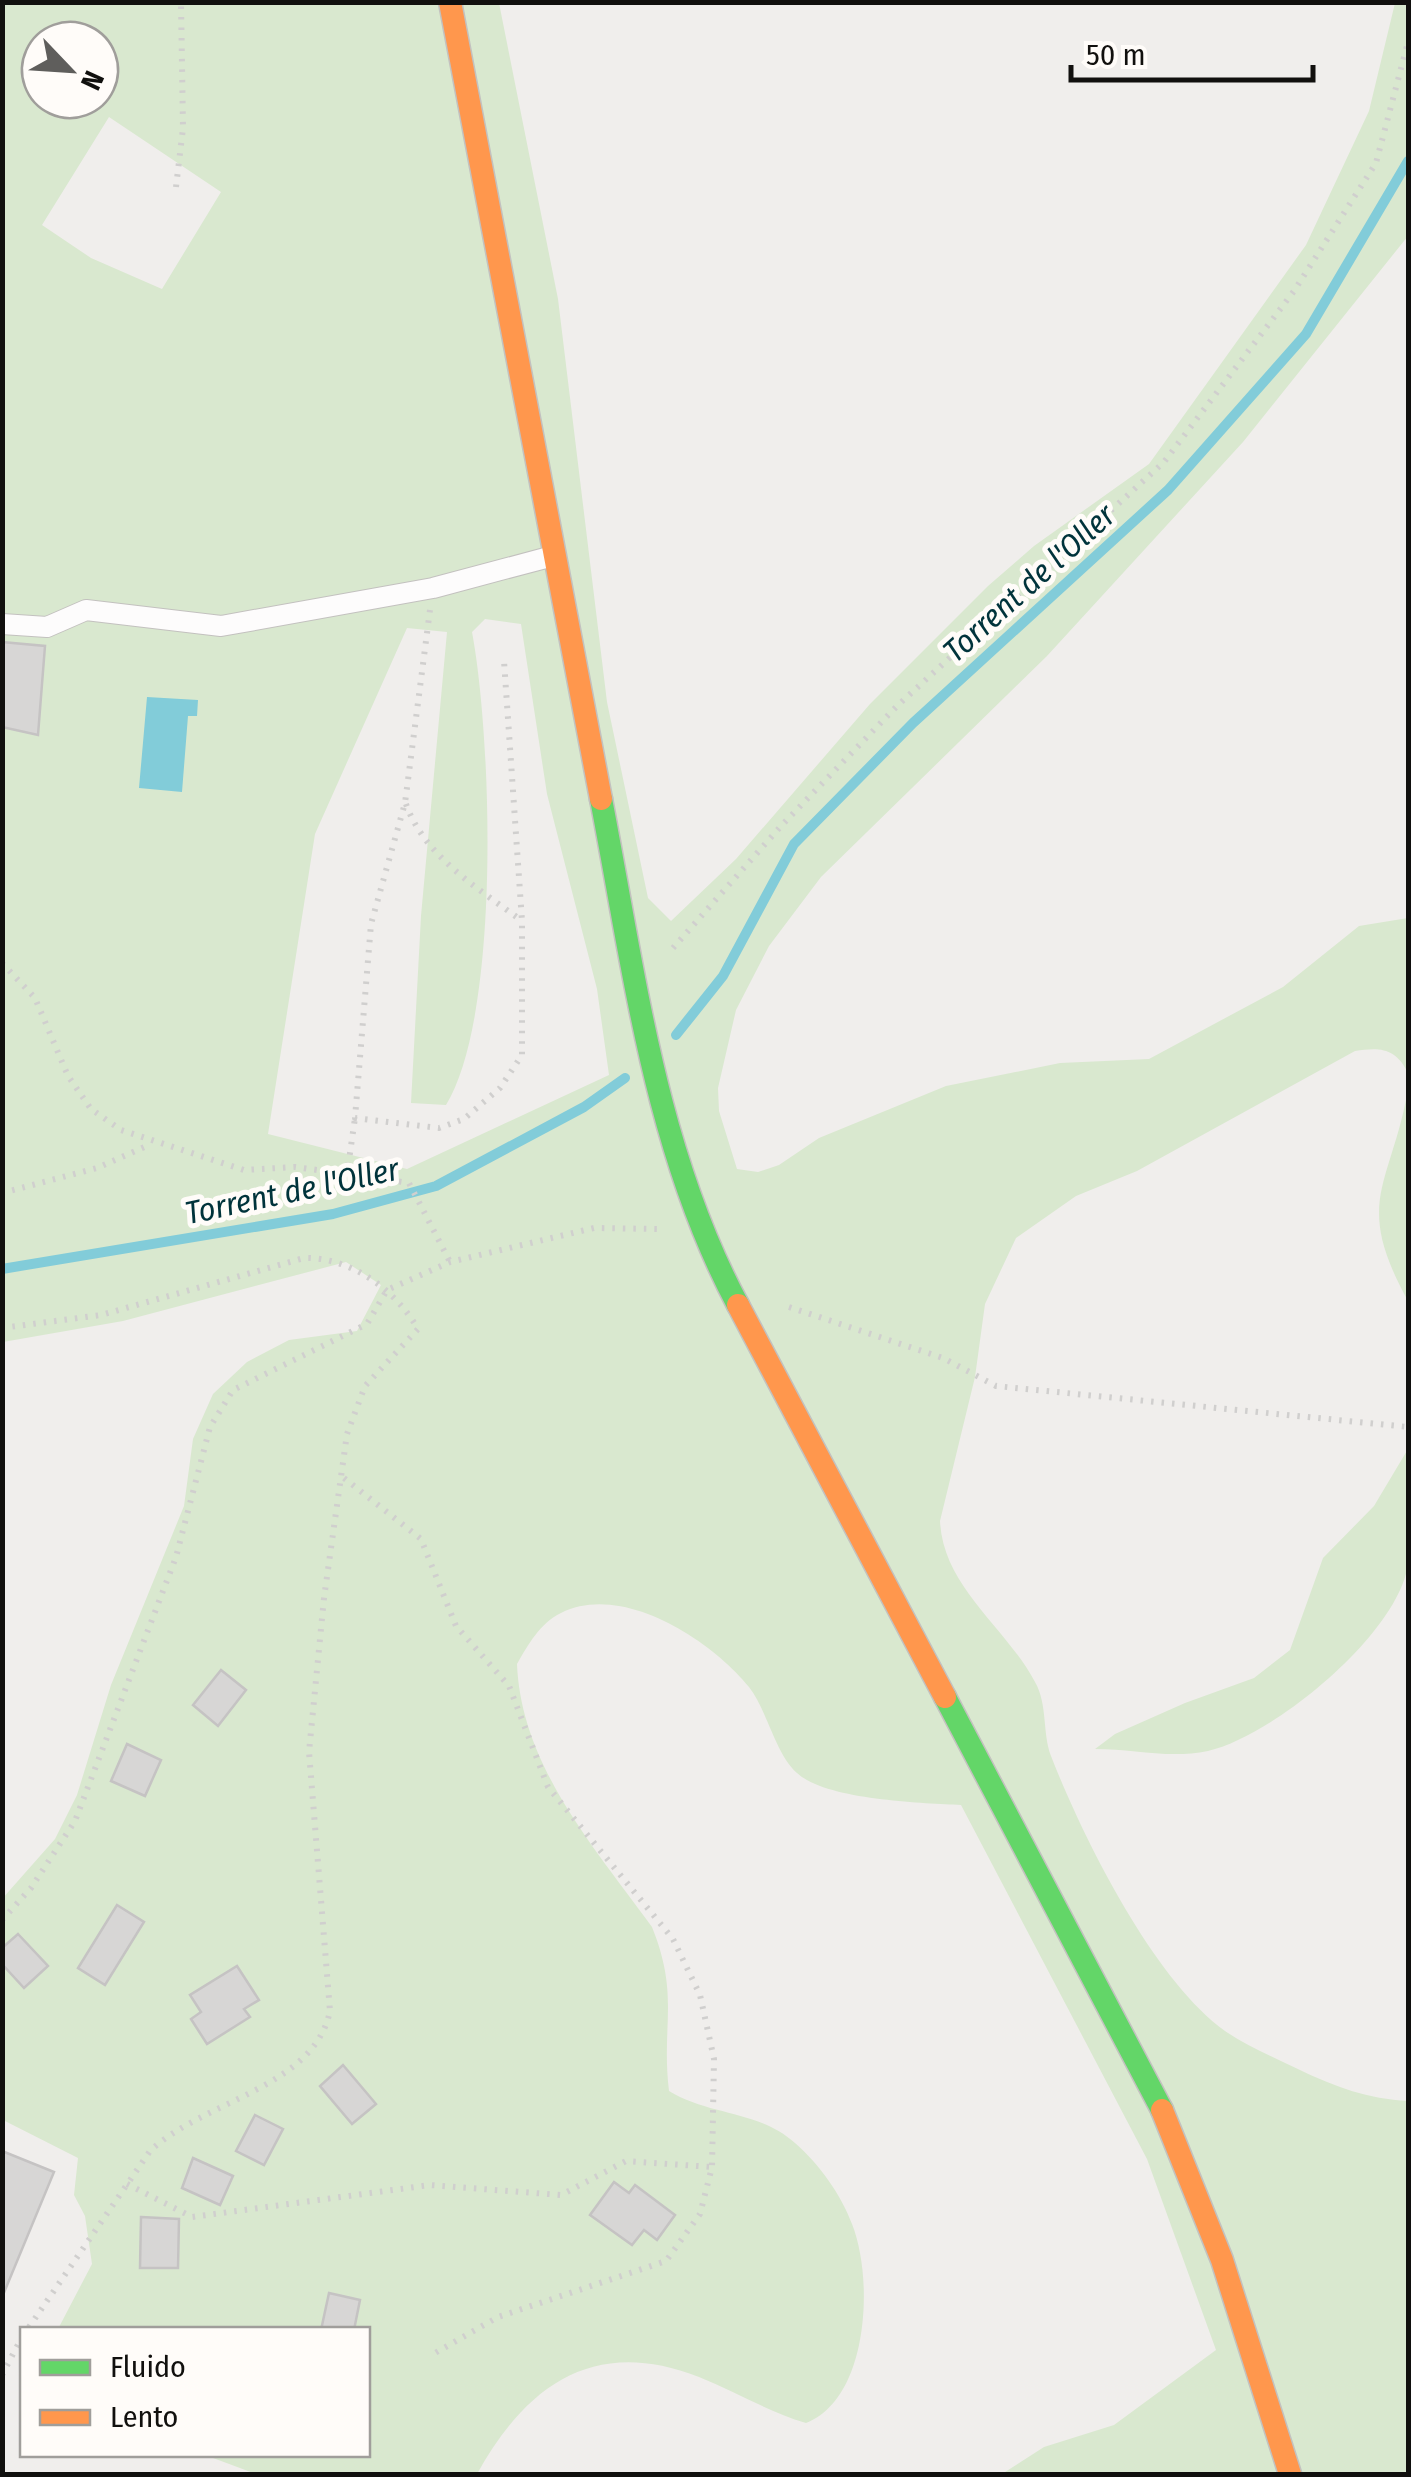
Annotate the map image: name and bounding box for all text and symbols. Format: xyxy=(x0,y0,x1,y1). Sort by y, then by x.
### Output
north arrow xyxy=(20,20,120,120)
scale bar xyxy=(1071,20,1314,82)
text: 50 m xyxy=(1086,37,1146,73)
text: N xyxy=(74,66,111,95)
water label: Torrent de l'Oller xyxy=(935,496,1123,670)
water label: Torrent de l'Oller xyxy=(182,1150,403,1232)
legend xyxy=(20,2327,370,2457)
text: Fluido xyxy=(110,2349,186,2385)
text: Lento xyxy=(110,2399,178,2435)

